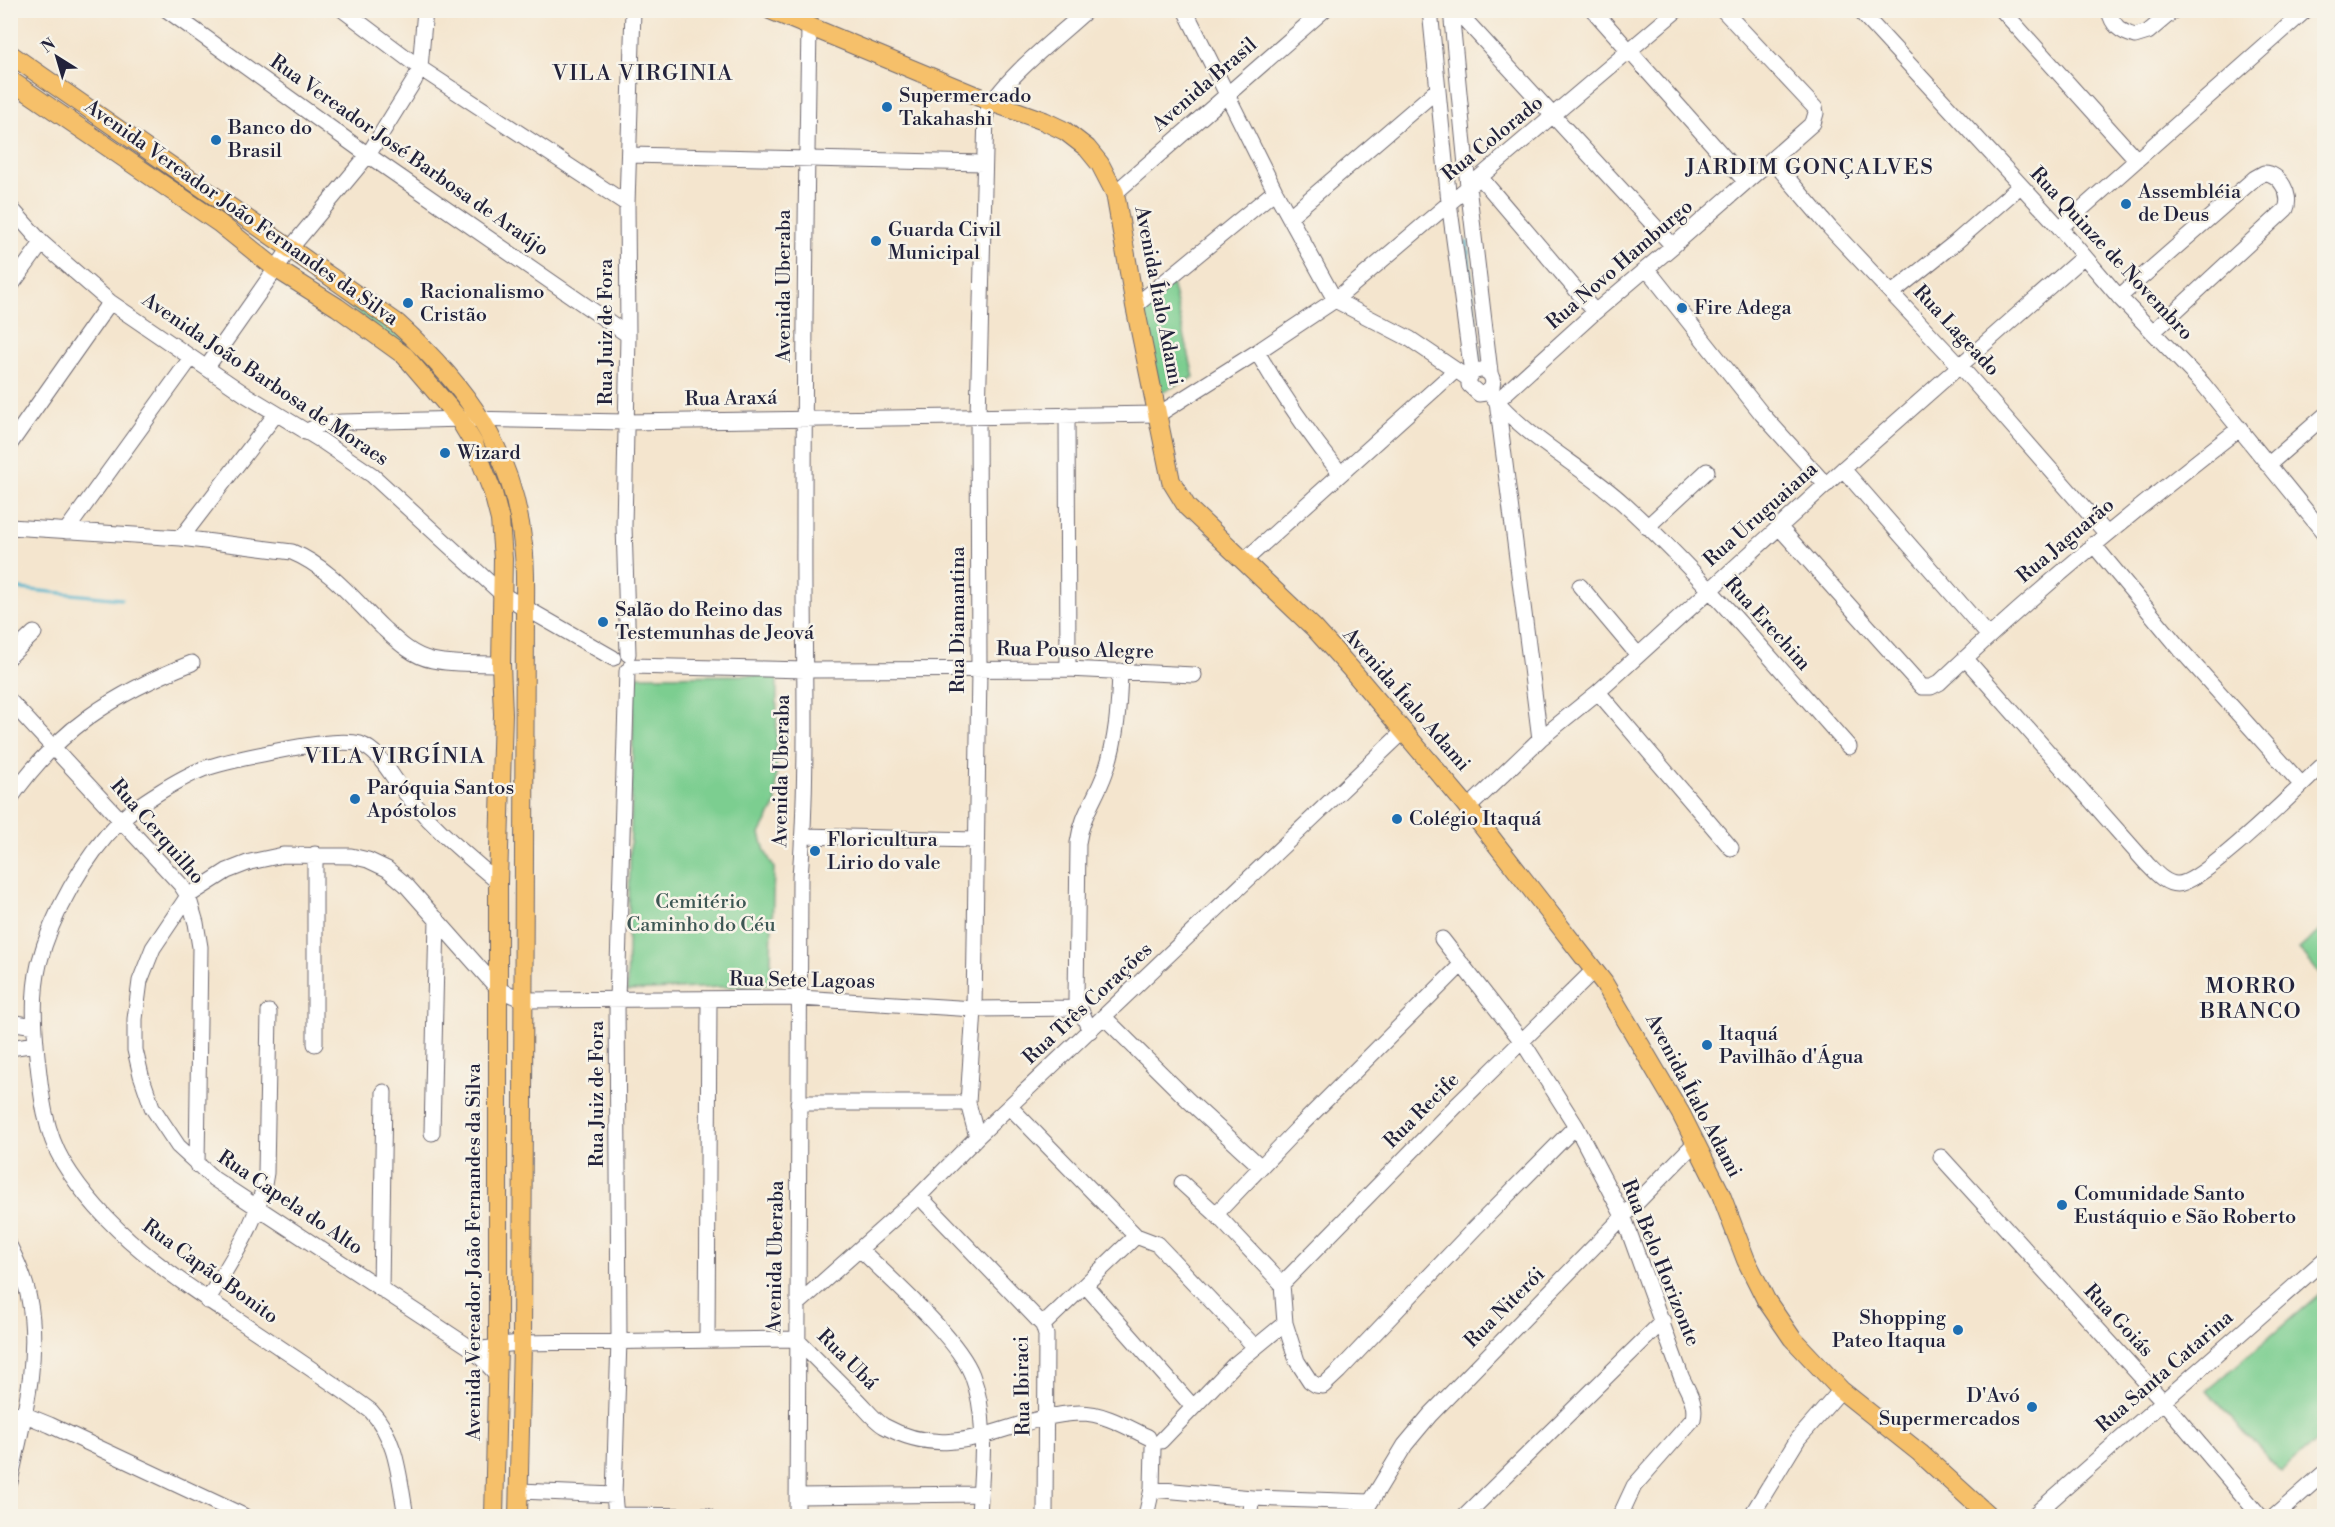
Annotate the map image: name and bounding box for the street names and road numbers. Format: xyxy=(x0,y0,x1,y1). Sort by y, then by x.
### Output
street label: Avenida Brasil xyxy=(1147,33,1263,138)
street label: Rua Vereador José Barbosa de Araújo xyxy=(265,50,553,262)
street label: Rua Colorado xyxy=(1437,91,1549,187)
street label: Avenida Vereador João Fernandes da Silva xyxy=(78,94,404,332)
street label: Rua Quinze de Novembro xyxy=(2024,162,2198,346)
street label: Rua Novo Hamburgo xyxy=(1541,194,1699,336)
street label: Avenida Ítalo Adami xyxy=(1128,203,1189,388)
street label: Avenida Uberaba xyxy=(772,209,797,364)
street label: Rua Juiz de Fora xyxy=(594,258,619,405)
street label: Rua Lageado xyxy=(1907,280,2005,382)
street label: Avenida João Barbosa de Moraes xyxy=(136,287,393,472)
street label: Rua Araxá xyxy=(685,386,778,412)
street label: Rua Uruguaiana xyxy=(1699,457,1824,573)
street label: Rua Jaguarão xyxy=(2012,493,2120,589)
street label: Rua Diamantina xyxy=(946,546,971,694)
street label: Rua Erechim xyxy=(1718,572,1816,677)
street label: Avenida Ítalo Adami xyxy=(1336,622,1476,777)
street label: Rua Pouso Alegre xyxy=(996,637,1154,665)
street label: Avenida Uberaba xyxy=(768,693,796,849)
street label: Rua Cerquilho xyxy=(105,774,209,890)
street label: Rua Três Corações xyxy=(1018,938,1158,1070)
street label: Rua Sete Lagoas xyxy=(729,967,875,995)
street label: Avenida Ítalo Adami xyxy=(1639,1008,1748,1183)
street label: Rua Juiz de Fora xyxy=(585,1020,610,1167)
street label: Avenida Vereador João Fernandes da Silva xyxy=(462,1062,487,1442)
street label: Rua Recife xyxy=(1379,1068,1465,1154)
street label: Rua Capela do Alto xyxy=(213,1145,367,1261)
street label: Rua Belo Horizonte xyxy=(1615,1176,1705,1350)
street label: Avenida Uberaba xyxy=(762,1179,790,1335)
street label: Rua Capão Bonito xyxy=(137,1214,283,1330)
street label: Rua Niterói xyxy=(1459,1262,1551,1354)
street label: Rua Goiás xyxy=(2078,1279,2158,1363)
street label: Rua Santa Catarina xyxy=(2091,1305,2239,1438)
street label: Rua Ubá xyxy=(811,1324,883,1396)
street label: Rua Ibiraci xyxy=(1010,1335,1036,1436)

